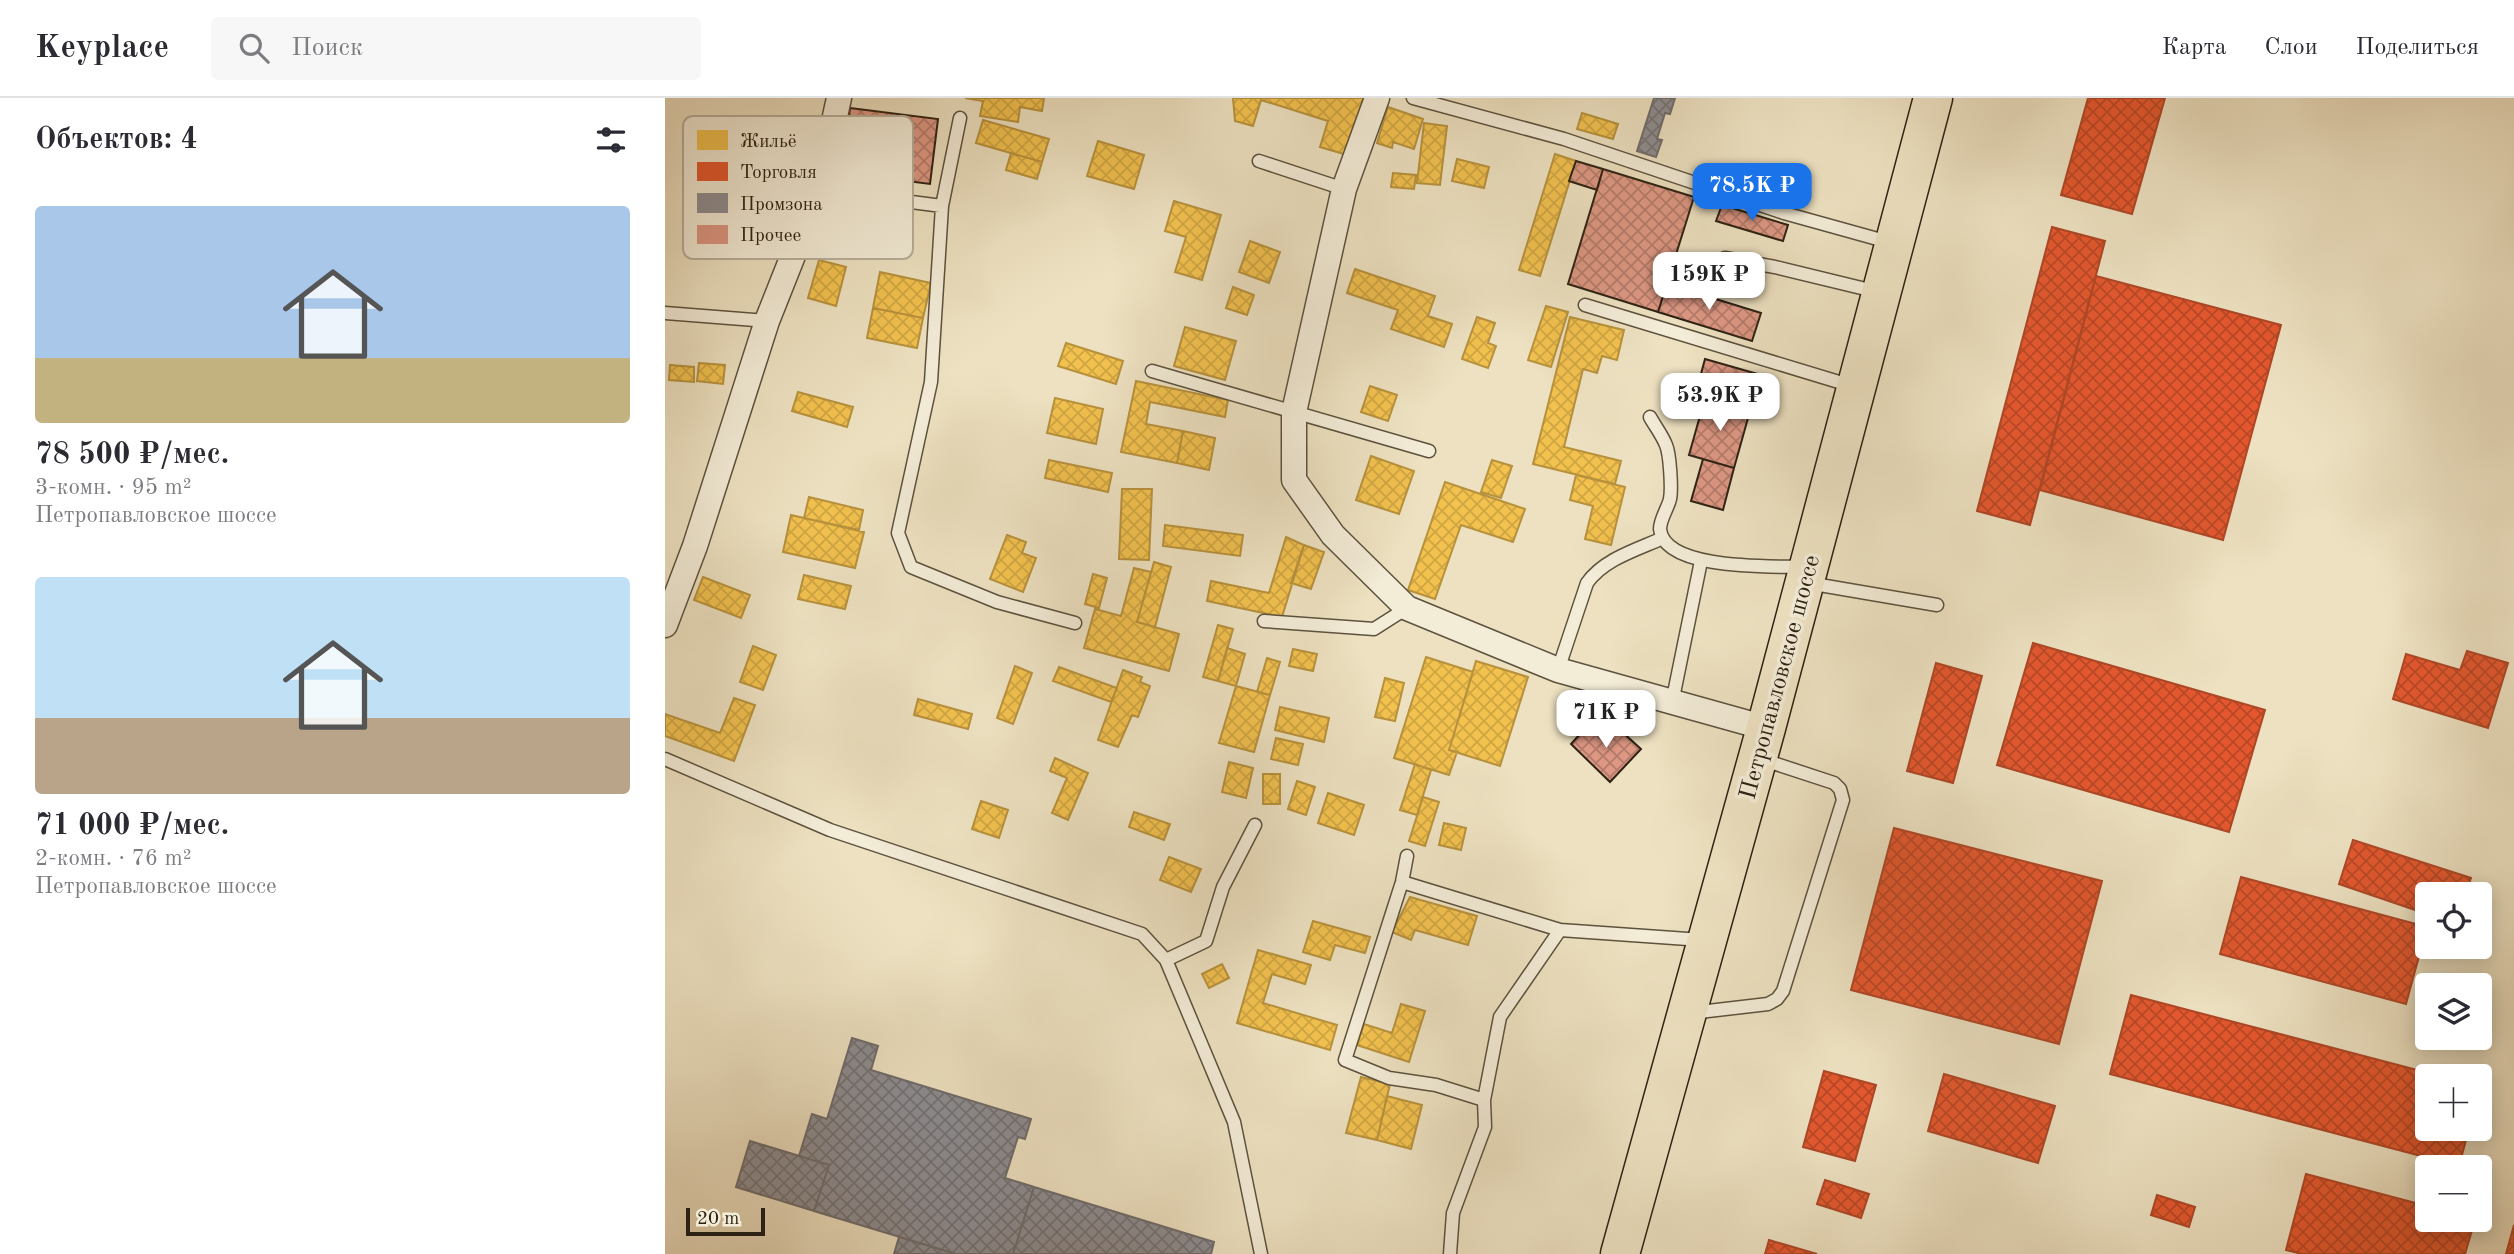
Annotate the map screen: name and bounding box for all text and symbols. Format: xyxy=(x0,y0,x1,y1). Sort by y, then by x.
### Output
search box xyxy=(211,17,701,80)
icon: search xyxy=(235,29,273,67)
text: Keyplace xyxy=(35,32,169,65)
text: Поиск xyxy=(291,35,363,61)
text: Карта xyxy=(2162,36,2227,60)
text: Слои xyxy=(2265,36,2318,60)
text: Поделиться xyxy=(2356,36,2479,60)
legend xyxy=(683,116,913,259)
icon: filters xyxy=(592,121,630,159)
text: Объектов: 4 xyxy=(35,125,198,155)
text: Жильё xyxy=(740,133,797,152)
text: Торговля xyxy=(740,164,817,183)
pin: 78.5K ₽ xyxy=(1687,164,1817,223)
text: 78.5K ₽ xyxy=(1709,174,1795,197)
text: Промзона xyxy=(740,196,823,215)
text: Прочее xyxy=(740,227,801,246)
icon: home xyxy=(270,251,396,377)
pin: 159K ₽ xyxy=(1652,252,1766,312)
text: 159K ₽ xyxy=(1669,263,1749,286)
pin: 53.9K ₽ xyxy=(1655,374,1785,433)
text: 53.9K ₽ xyxy=(1677,384,1763,407)
text: 78 500 ₽/мес. xyxy=(35,440,229,470)
text: 3-комн. · 95 m² xyxy=(35,476,192,499)
text: Петропавловское шоссе xyxy=(35,504,277,527)
street label: Петропавловское шоссе xyxy=(1737,553,1825,802)
icon: home xyxy=(270,622,396,748)
pin: 71K ₽ xyxy=(1557,690,1655,750)
text: 71K ₽ xyxy=(1573,701,1639,724)
text: 71 000 ₽/мес. xyxy=(35,811,229,841)
text: 2-комн. · 76 m² xyxy=(35,847,192,870)
text: Петропавловское шоссе xyxy=(35,875,277,898)
map controls xyxy=(2415,882,2492,1232)
button: locate xyxy=(2415,882,2492,959)
button: layers xyxy=(2415,973,2492,1050)
button: + xyxy=(2415,1064,2492,1141)
button: − xyxy=(2415,1155,2492,1232)
scale bar xyxy=(686,1205,765,1237)
text: 20 m xyxy=(697,1210,739,1229)

